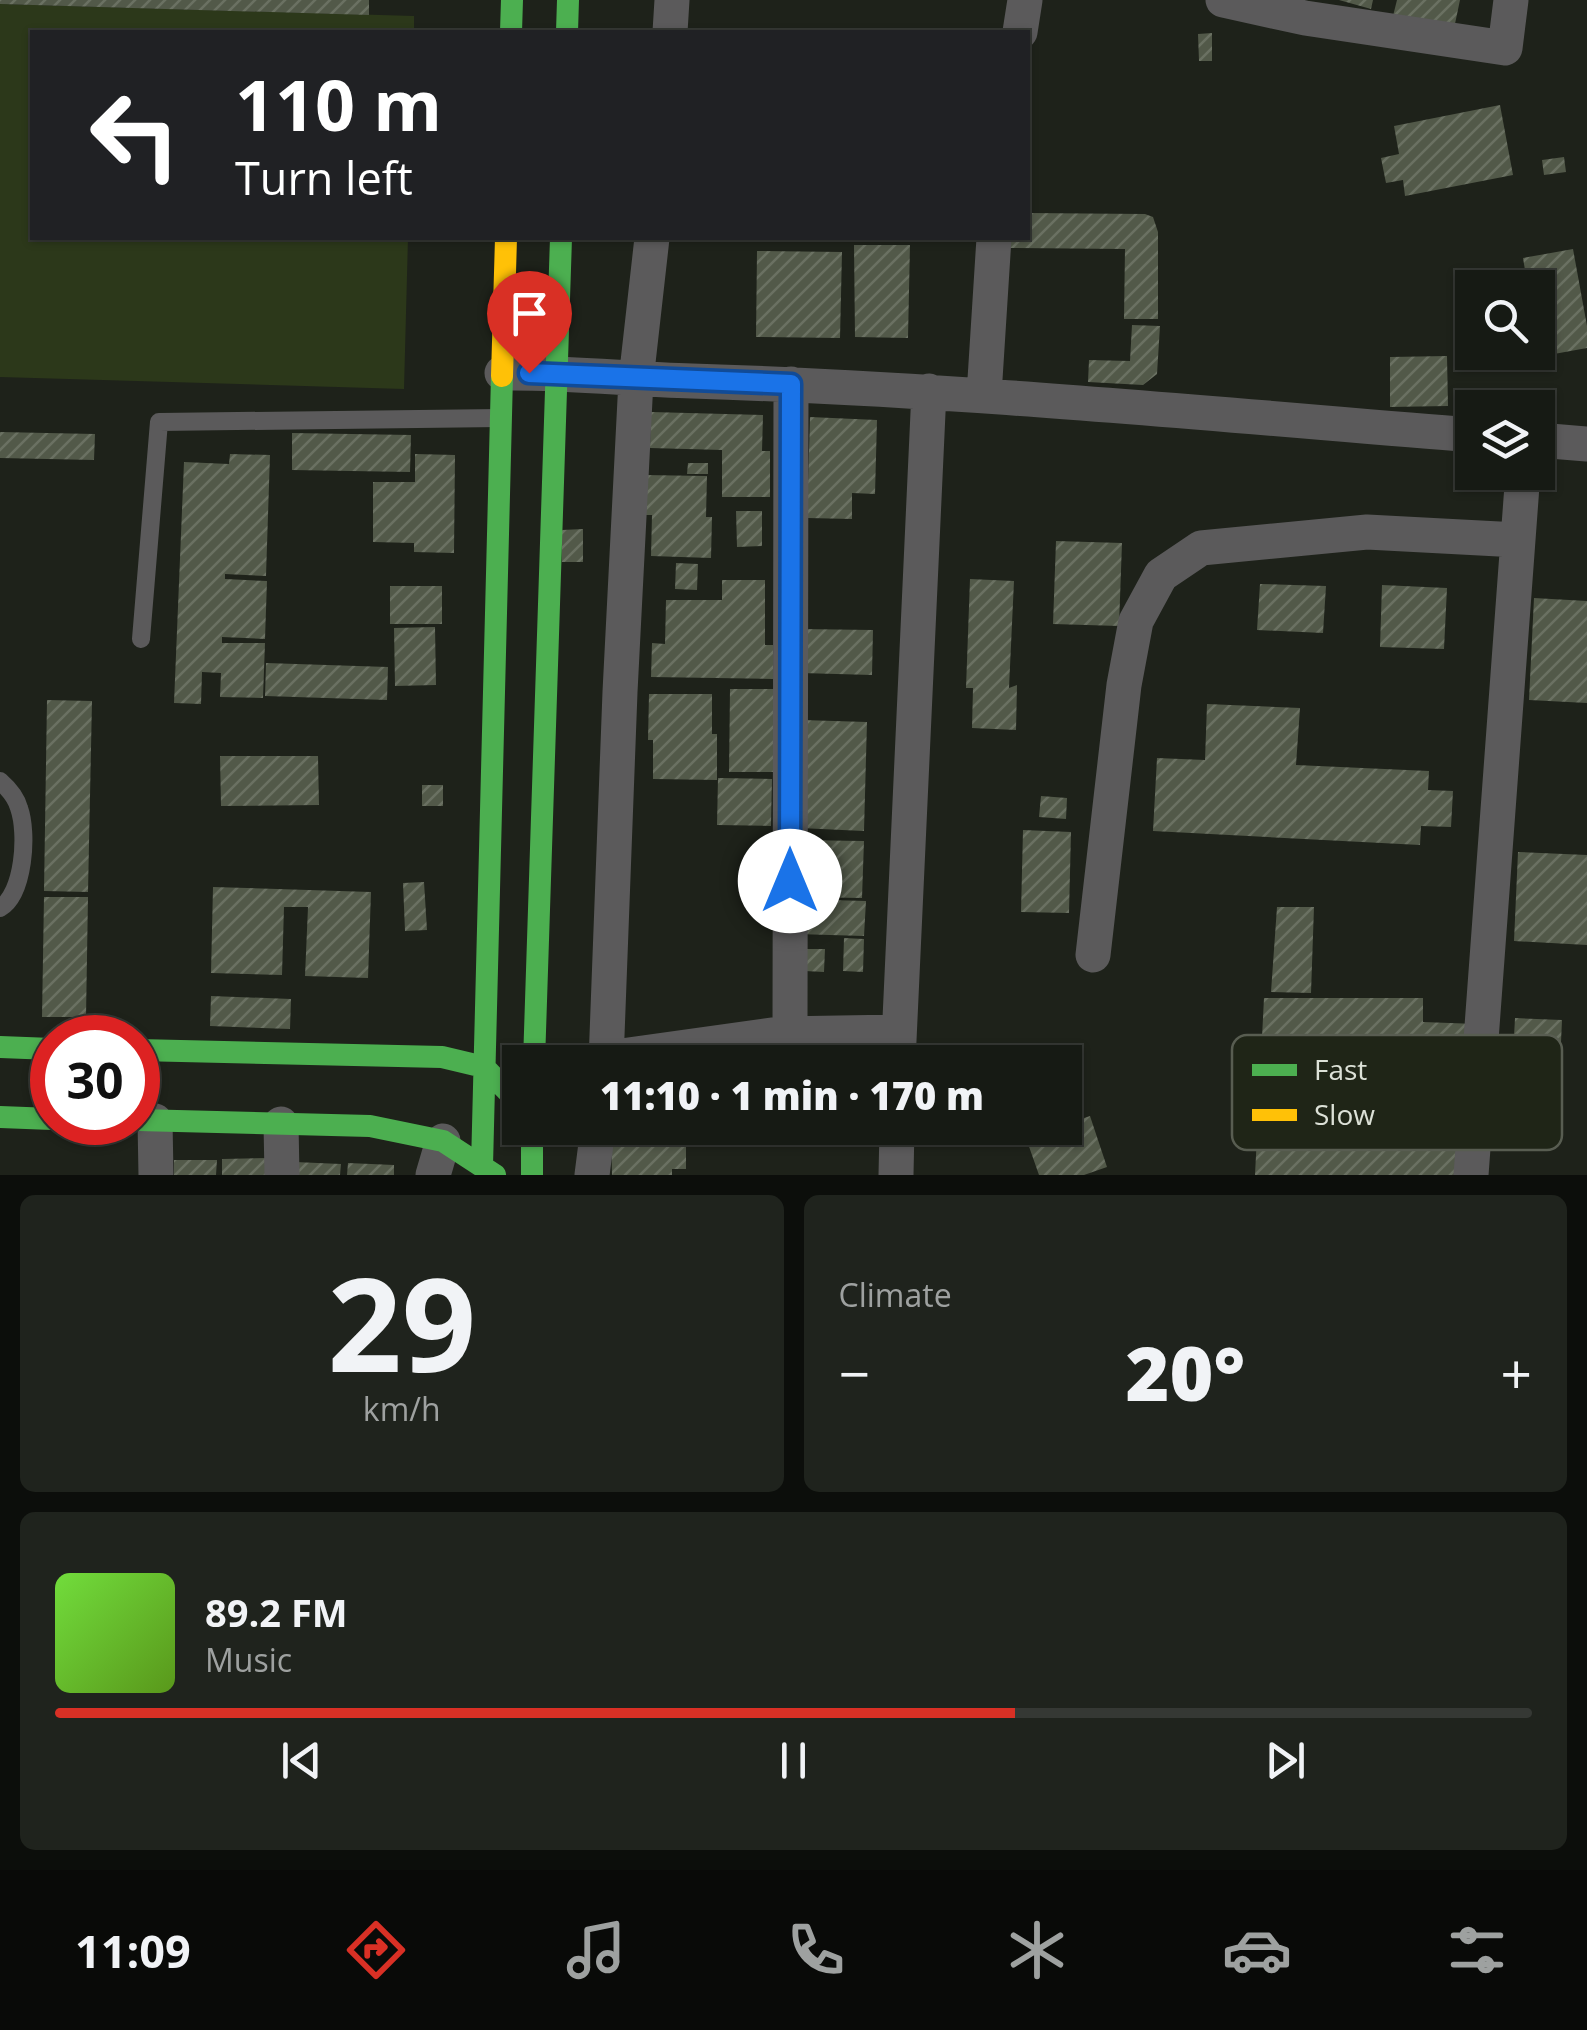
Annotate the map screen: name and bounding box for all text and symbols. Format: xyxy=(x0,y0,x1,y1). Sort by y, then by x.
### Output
text: 110 m xyxy=(235,56,442,152)
icon: left xyxy=(70,70,200,200)
text: Turn left xyxy=(235,147,413,208)
map controls xyxy=(1455,270,1555,490)
button: search xyxy=(1455,270,1555,370)
pin xyxy=(487,271,572,374)
icon: arrive xyxy=(502,286,557,341)
button: layers xyxy=(1455,390,1555,490)
position arrow xyxy=(738,829,842,933)
speed limit sign: 30 xyxy=(30,1015,160,1145)
legend xyxy=(1232,1035,1562,1150)
text: Fast xyxy=(1314,1050,1367,1088)
text: 11:10 · 1 min · 170 m xyxy=(600,1069,984,1121)
text: Slow xyxy=(1314,1095,1375,1133)
text: 29 xyxy=(327,1233,476,1410)
text: Climate xyxy=(839,1273,952,1316)
text: 20° xyxy=(1125,1321,1245,1423)
text: − xyxy=(839,1335,870,1410)
text: + xyxy=(1501,1335,1532,1410)
text: km/h xyxy=(363,1387,441,1430)
text: 89.2 FM xyxy=(205,1586,348,1638)
text: Music xyxy=(205,1638,292,1681)
icon: previous xyxy=(274,1733,329,1788)
icon: pause xyxy=(766,1733,821,1788)
icon: next xyxy=(1258,1733,1313,1788)
icon: directions xyxy=(341,1915,411,1985)
icon: music xyxy=(561,1915,631,1985)
icon: phone xyxy=(781,1915,851,1985)
icon: climate xyxy=(1002,1915,1072,1985)
icon: car xyxy=(1222,1915,1292,1985)
icon: filters xyxy=(1442,1915,1512,1985)
text: 11:09 xyxy=(75,1920,191,1981)

